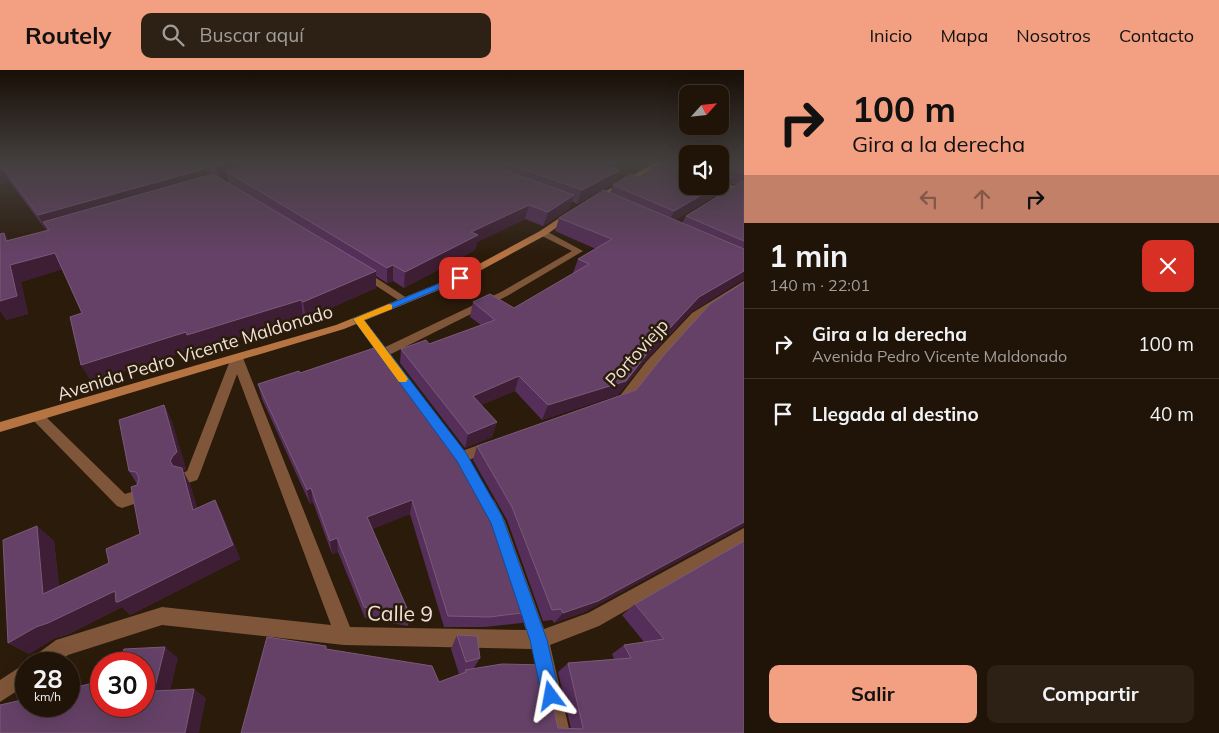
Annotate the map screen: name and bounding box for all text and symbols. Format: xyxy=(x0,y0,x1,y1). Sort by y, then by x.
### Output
search box xyxy=(141,13,491,58)
text: Routely xyxy=(25,20,111,50)
icon: search xyxy=(159,21,187,49)
text: Buscar aquí xyxy=(199,23,304,47)
text: Inicio xyxy=(869,24,912,47)
text: Mapa xyxy=(940,24,988,47)
text: Nosotros xyxy=(1016,24,1091,47)
text: Contacto xyxy=(1119,24,1194,47)
north arrow xyxy=(679,85,729,135)
map controls xyxy=(679,85,729,195)
text: 100 m xyxy=(852,87,956,131)
icon: right xyxy=(769,90,834,155)
text: Gira a la derecha xyxy=(852,130,1025,158)
button: sound xyxy=(679,145,729,195)
icon: left xyxy=(915,185,943,213)
icon: ahead xyxy=(968,185,996,213)
icon: right xyxy=(1021,185,1049,213)
text: 1 min xyxy=(769,237,848,275)
button: close xyxy=(1142,240,1194,292)
pin xyxy=(439,257,481,299)
icon: arrive xyxy=(446,264,474,292)
text: 140 m · 22:01 xyxy=(769,275,870,295)
street label: Avenida Pedro Vicente Maldonado xyxy=(54,300,335,405)
street label: Portoviejp xyxy=(600,314,673,391)
text: Gira a la derecha xyxy=(812,322,967,346)
icon: right xyxy=(769,330,797,358)
text: 100 m xyxy=(1138,332,1194,356)
text: Avenida Pedro Vicente Maldonado xyxy=(812,346,1067,366)
icon: arrive xyxy=(769,400,797,428)
text: Llegada al destino xyxy=(812,402,979,426)
text: 40 m xyxy=(1150,402,1194,426)
street label: Calle 9 xyxy=(367,599,433,627)
speed limit sign: 30 xyxy=(90,652,155,717)
text: 28 xyxy=(32,663,63,694)
button: Salir xyxy=(769,665,977,723)
button: Compartir xyxy=(987,665,1194,723)
position arrow xyxy=(524,669,576,721)
text: km/h xyxy=(34,689,61,704)

